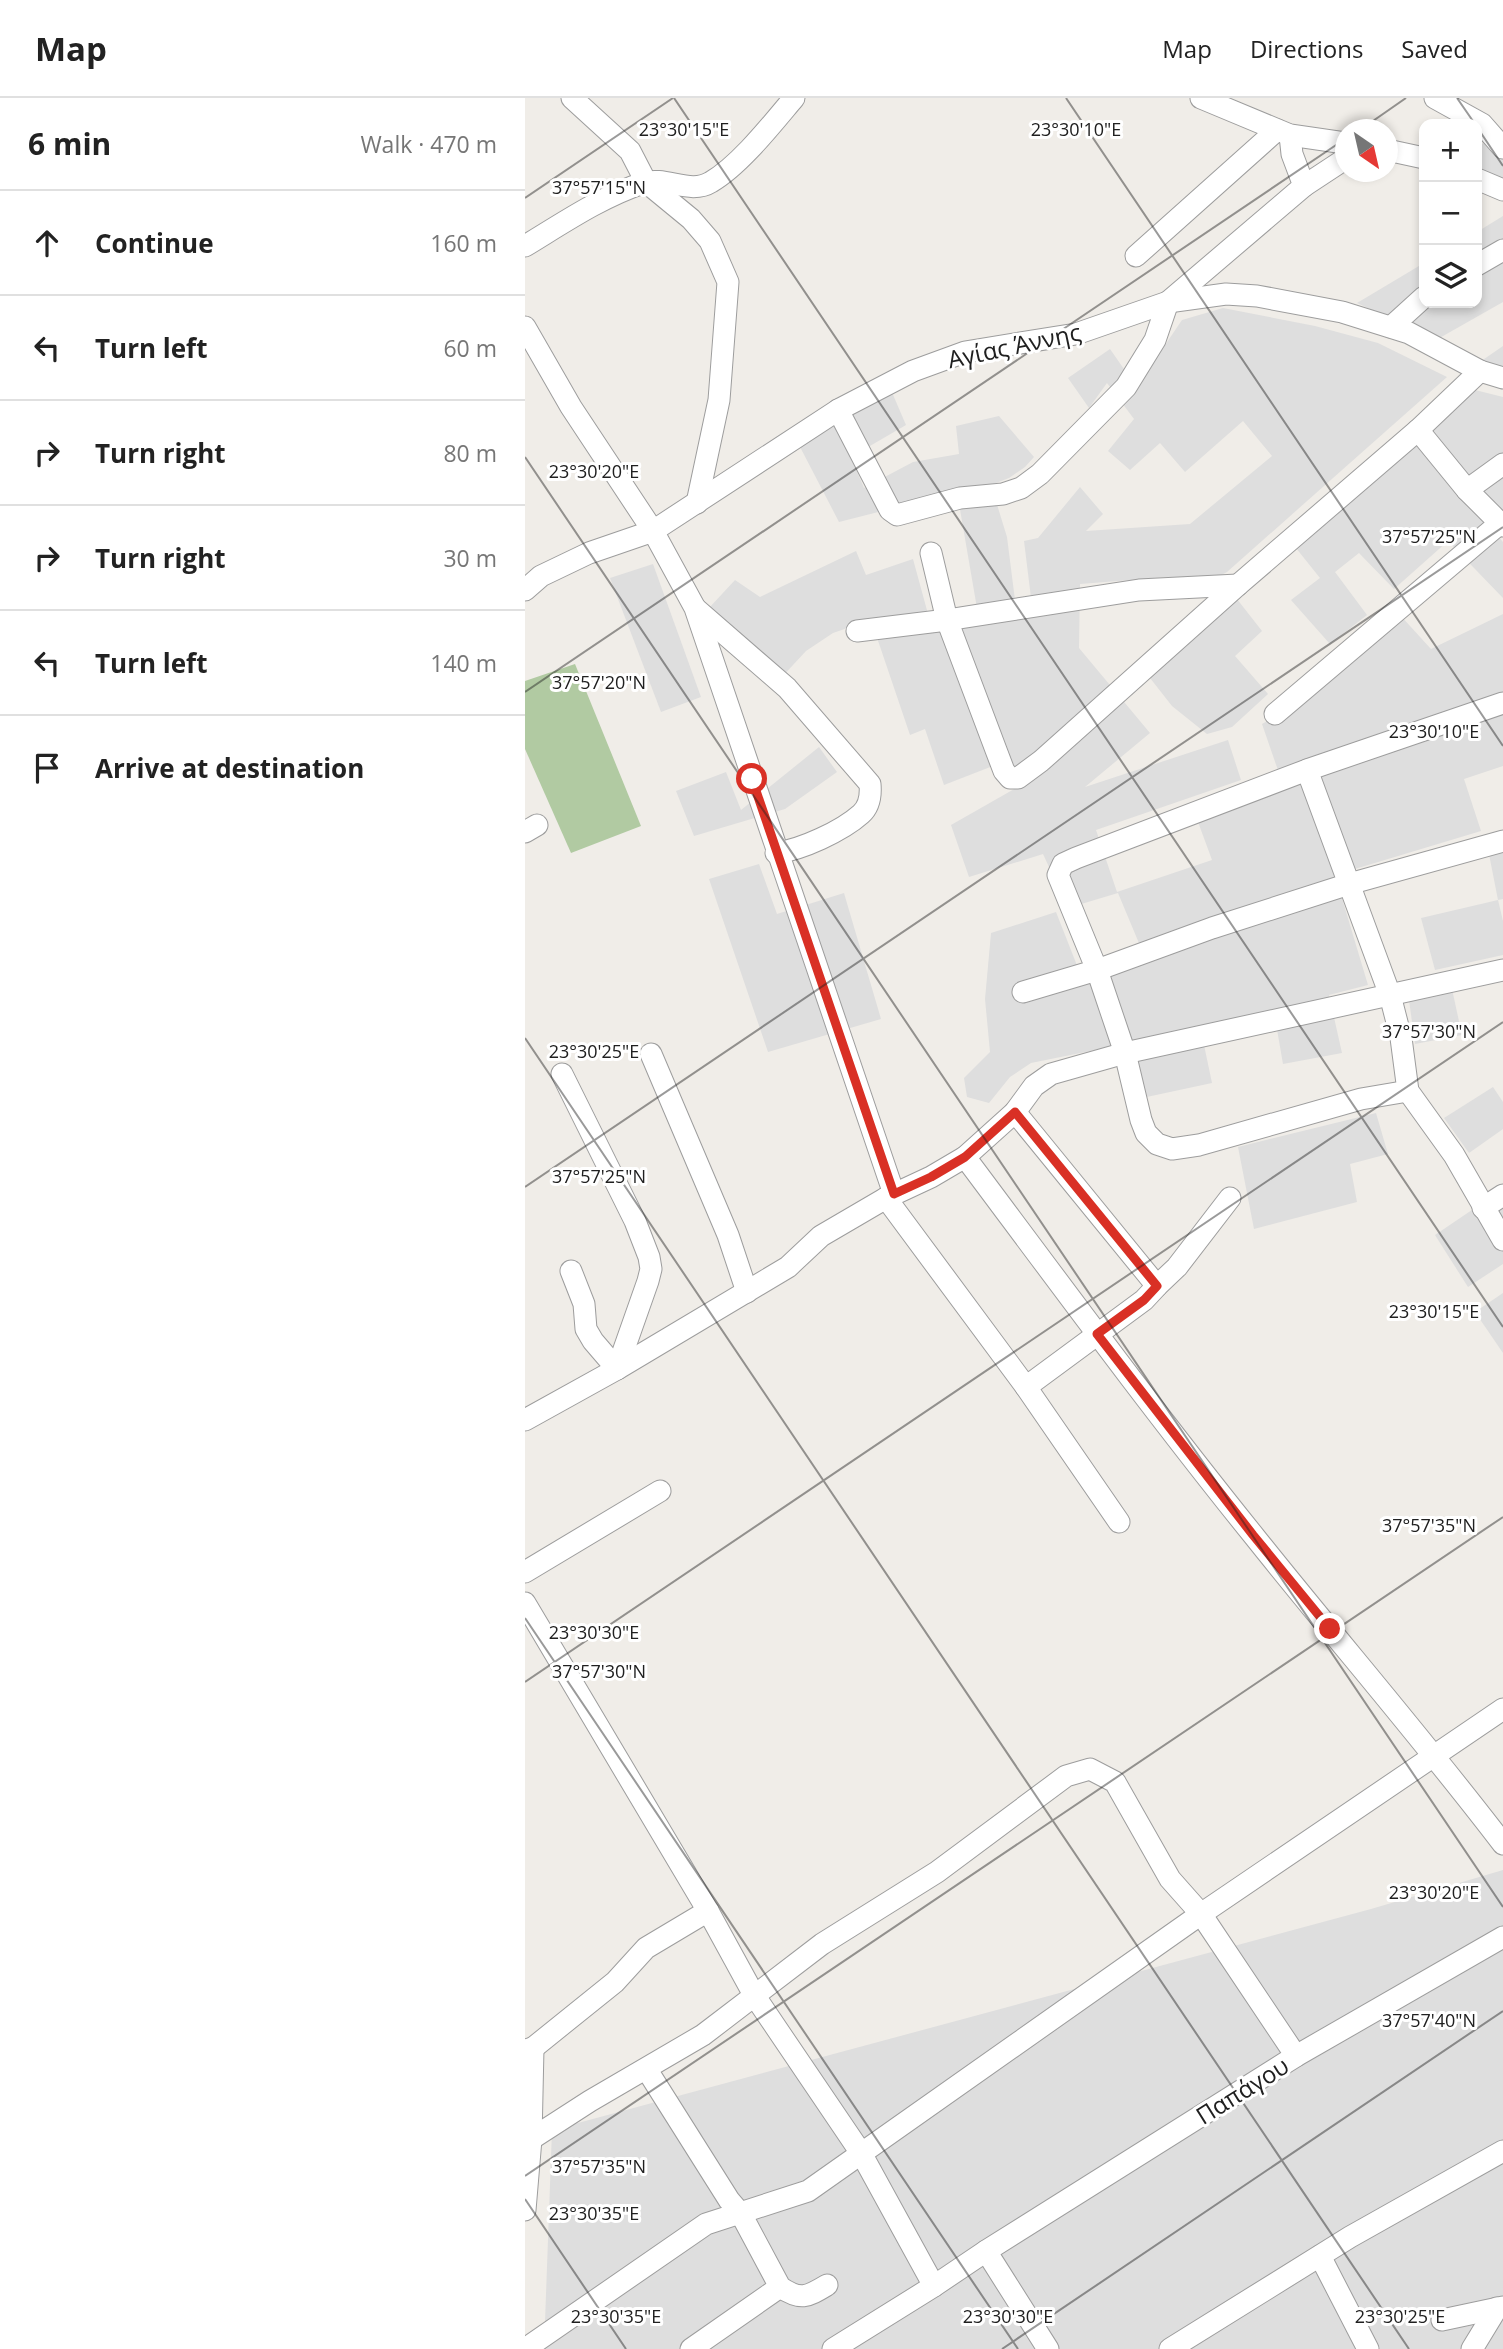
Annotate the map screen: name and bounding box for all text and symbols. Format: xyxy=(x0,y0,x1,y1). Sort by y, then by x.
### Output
text: Map xyxy=(35,26,107,71)
text: Map xyxy=(1162,32,1212,65)
text: Directions xyxy=(1250,32,1363,65)
text: Saved xyxy=(1401,32,1468,65)
text: 23°30'15"E xyxy=(639,117,729,141)
text: 23°30'10"E xyxy=(1031,117,1121,141)
north arrow xyxy=(1335,119,1398,182)
map controls xyxy=(1419,119,1482,308)
button: + xyxy=(1419,119,1482,182)
text: 6 min xyxy=(28,123,111,164)
text: Walk · 470 m xyxy=(360,128,497,160)
text: 37°57'15"N xyxy=(552,175,646,199)
button: − xyxy=(1419,182,1482,245)
icon: ahead xyxy=(28,224,66,262)
text: Continue xyxy=(95,225,214,261)
text: 160 m xyxy=(430,227,497,259)
button: layers xyxy=(1419,245,1482,308)
street label: Αγίας Άννης xyxy=(944,315,1084,375)
icon: left xyxy=(28,329,66,367)
text: Turn left xyxy=(95,330,207,366)
text: 60 m xyxy=(443,332,497,364)
icon: right xyxy=(28,434,66,472)
text: Turn right xyxy=(95,435,226,471)
text: 80 m xyxy=(443,437,497,469)
text: 23°30'20"E xyxy=(549,459,639,483)
text: 37°57'25"N xyxy=(1382,524,1476,548)
icon: right xyxy=(28,539,66,577)
text: Turn right xyxy=(95,540,226,576)
text: 30 m xyxy=(443,542,497,574)
icon: left xyxy=(28,644,66,682)
text: Turn left xyxy=(95,645,207,681)
text: 140 m xyxy=(430,647,497,679)
text: 37°57'20"N xyxy=(552,670,646,694)
text: 23°30'10"E xyxy=(1389,719,1479,743)
icon: arrive xyxy=(28,749,66,787)
text: Arrive at destination xyxy=(95,750,364,786)
route start xyxy=(736,763,767,794)
text: 37°57'30"N xyxy=(1382,1019,1476,1043)
text: 23°30'25"E xyxy=(549,1039,639,1063)
text: 37°57'25"N xyxy=(552,1164,646,1188)
text: 23°30'15"E xyxy=(1389,1299,1479,1323)
text: 37°57'35"N xyxy=(1382,1513,1476,1537)
route end xyxy=(1314,1613,1345,1644)
text: 23°30'30"E xyxy=(549,1620,639,1644)
text: 37°57'30"N xyxy=(552,1659,646,1683)
text: 23°30'20"E xyxy=(1389,1880,1479,1904)
text: 37°57'40"N xyxy=(1382,2008,1476,2032)
street label: Παπάγου xyxy=(1189,2049,1295,2131)
text: 37°57'35"N xyxy=(552,2154,646,2178)
text: 23°30'35"E xyxy=(549,2201,639,2225)
text: 23°30'35"E xyxy=(571,2304,661,2328)
text: 23°30'30"E xyxy=(963,2304,1053,2328)
text: 23°30'25"E xyxy=(1355,2304,1445,2328)

